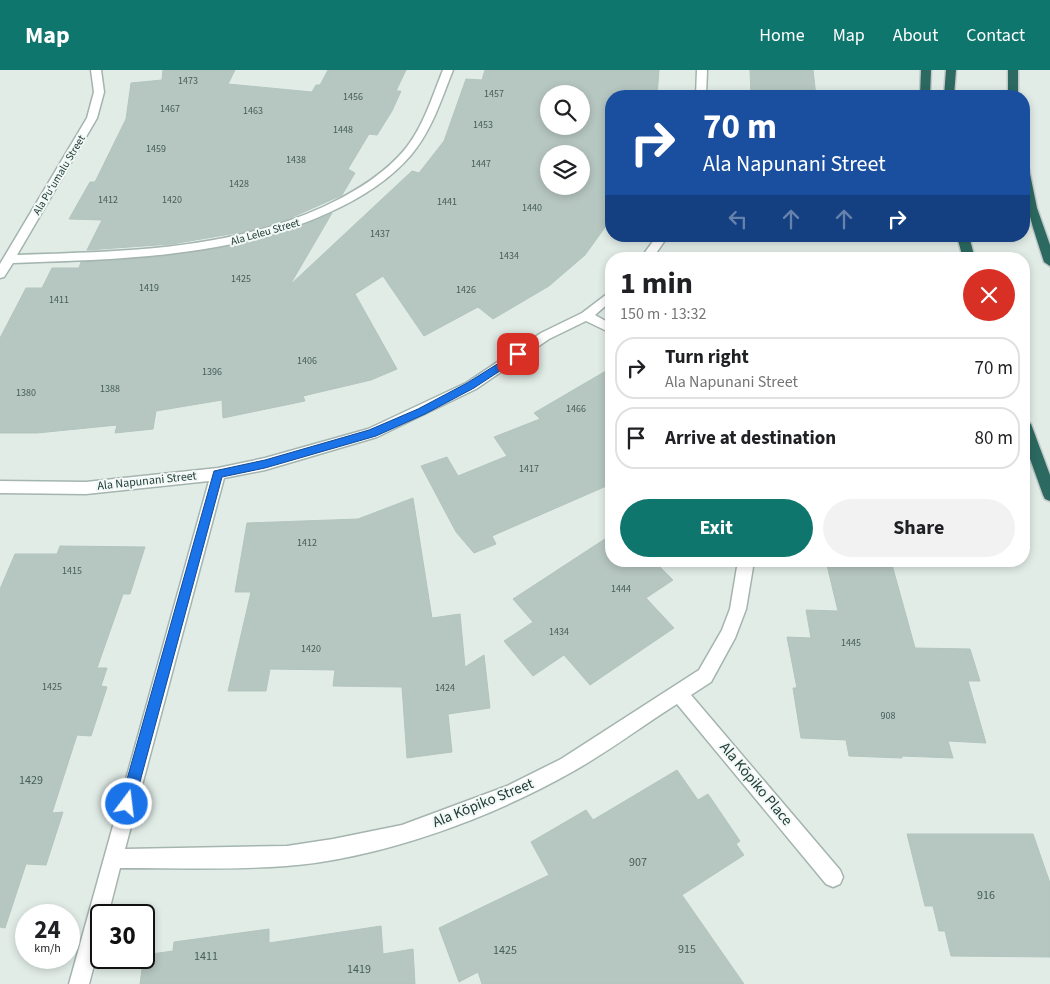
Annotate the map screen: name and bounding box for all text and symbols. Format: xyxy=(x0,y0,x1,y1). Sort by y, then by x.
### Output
text: Map xyxy=(25,18,70,53)
text: Home xyxy=(759,23,805,48)
text: Map xyxy=(833,23,865,48)
text: About xyxy=(893,23,938,48)
text: Contact xyxy=(966,23,1025,48)
house number: 1473 xyxy=(178,74,198,88)
map controls xyxy=(540,85,590,195)
button: search xyxy=(540,85,590,135)
house number: 1457 xyxy=(484,87,504,101)
house number: 1456 xyxy=(343,90,363,104)
house number: 1467 xyxy=(160,102,180,116)
text: 70 m xyxy=(703,102,777,152)
house number: 1463 xyxy=(243,104,263,118)
icon: right xyxy=(620,110,685,175)
house number: 1453 xyxy=(473,118,493,132)
house number: 1448 xyxy=(333,123,353,137)
street label: Ala Puʻumalu Street xyxy=(29,132,89,218)
house number: 1459 xyxy=(146,142,166,156)
button: layers xyxy=(540,145,590,195)
text: Ala Napunani Street xyxy=(703,148,886,180)
house number: 1438 xyxy=(286,153,306,167)
house number: 1447 xyxy=(471,157,491,171)
house number: 1428 xyxy=(229,177,249,191)
house number: 1412 xyxy=(98,193,118,207)
house number: 1420 xyxy=(162,193,182,207)
house number: 1441 xyxy=(437,195,457,209)
house number: 1440 xyxy=(522,201,542,215)
icon: left xyxy=(724,205,752,233)
icon: ahead xyxy=(777,205,805,233)
icon: ahead xyxy=(830,205,858,233)
icon: right xyxy=(883,205,911,233)
street label: Ala Leleu Street xyxy=(229,215,302,249)
house number: 1437 xyxy=(370,227,390,241)
house number: 1434 xyxy=(499,249,519,263)
text: 1 min xyxy=(620,262,693,305)
button: close xyxy=(963,269,1015,321)
house number: 1425 xyxy=(231,272,251,286)
house number: 1419 xyxy=(139,281,159,295)
house number: 1426 xyxy=(456,283,476,297)
house number: 1411 xyxy=(49,293,69,307)
text: 150 m · 13:32 xyxy=(620,303,707,325)
pin xyxy=(497,333,539,375)
icon: arrive xyxy=(504,340,532,368)
text: Turn right xyxy=(665,344,749,371)
house number: 1406 xyxy=(297,354,317,368)
icon: right xyxy=(622,354,650,382)
text: 70 m xyxy=(975,355,1013,382)
house number: 1396 xyxy=(202,365,222,379)
text: Ala Napunani Street xyxy=(665,371,798,393)
house number: 1388 xyxy=(100,382,120,396)
house number: 1380 xyxy=(16,386,36,400)
house number: 1466 xyxy=(566,402,586,416)
icon: arrive xyxy=(622,424,650,452)
text: Arrive at destination xyxy=(665,425,836,452)
text: 80 m xyxy=(975,425,1013,452)
house number: 1417 xyxy=(519,462,539,476)
street label: Ala Napunani Street xyxy=(97,467,197,495)
button: Exit xyxy=(620,499,813,557)
button: Share xyxy=(823,499,1015,557)
house number: 1412 xyxy=(297,536,317,550)
house number: 1415 xyxy=(62,564,82,578)
house number: 1444 xyxy=(611,582,631,596)
house number: 1434 xyxy=(549,625,569,639)
house number: 1445 xyxy=(841,636,861,650)
house number: 1420 xyxy=(301,642,321,656)
house number: 1425 xyxy=(42,680,62,694)
house number: 1424 xyxy=(435,681,455,695)
house number: 908 xyxy=(881,709,895,723)
street label: Ala Kōpiko Place xyxy=(715,738,797,830)
house number: 1429 xyxy=(19,772,43,789)
street label: Ala Kōpiko Street xyxy=(429,773,537,833)
position arrow xyxy=(100,777,152,829)
house number: 907 xyxy=(629,854,647,871)
house number: 916 xyxy=(977,887,995,904)
speed limit sign: 30 xyxy=(90,904,155,969)
text: 24 xyxy=(34,912,61,948)
text: km/h xyxy=(34,940,61,957)
house number: 915 xyxy=(678,941,696,958)
house number: 1425 xyxy=(493,942,517,959)
house number: 1411 xyxy=(194,948,218,965)
house number: 1419 xyxy=(347,961,371,978)

